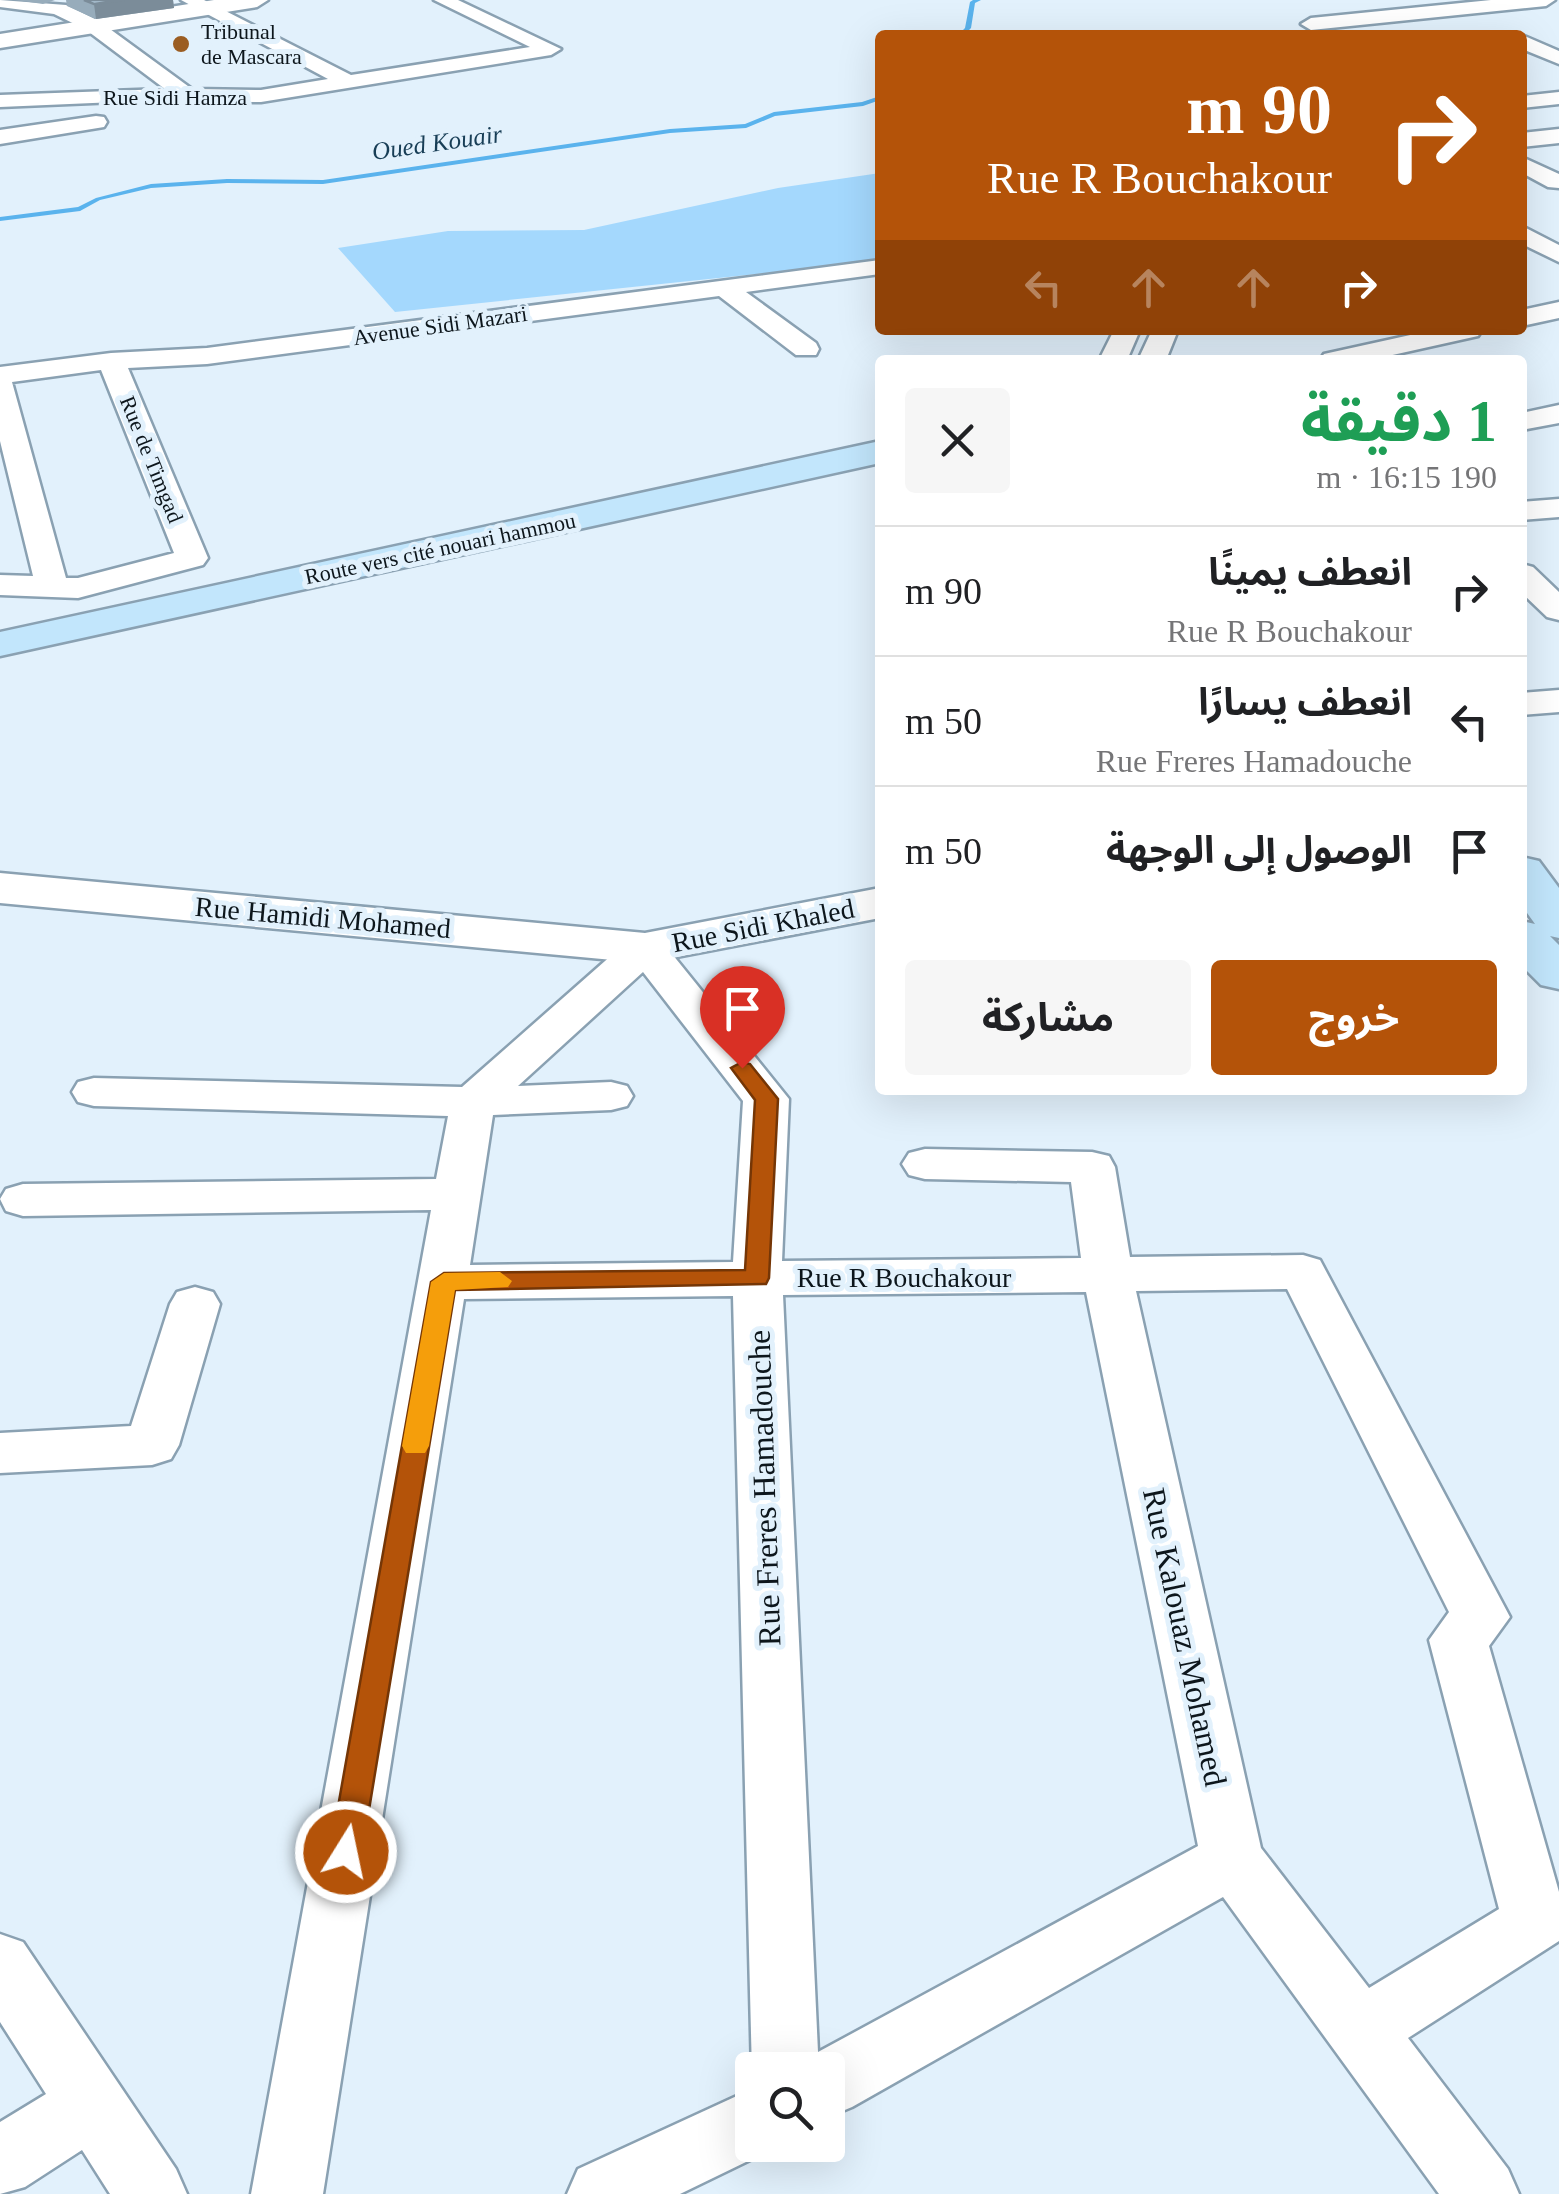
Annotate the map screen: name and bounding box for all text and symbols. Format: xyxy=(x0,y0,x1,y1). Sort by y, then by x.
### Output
place label: Tribunal de Mascara xyxy=(201,19,302,69)
marker: Tribunal de Mascara xyxy=(170,33,192,55)
icon: right xyxy=(1367,70,1497,200)
text: 90 m xyxy=(1186,71,1332,148)
street label: Rue Sidi Hamza xyxy=(103,85,247,110)
water label: Oued Kouair xyxy=(370,120,504,165)
text: Rue R Bouchakour xyxy=(987,153,1332,203)
icon: left xyxy=(1016,260,1071,315)
icon: ahead xyxy=(1121,260,1176,315)
icon: ahead xyxy=(1226,260,1281,315)
icon: right xyxy=(1331,260,1386,315)
street label: Avenue Sidi Mazari xyxy=(351,301,529,350)
button: close xyxy=(905,388,1010,493)
text: 1 دقيقة xyxy=(1301,388,1497,454)
street label: Rue de Timgad xyxy=(115,392,188,526)
text: 190 m · 16:15 xyxy=(1317,459,1497,495)
street label: Route vers cité nouari hammou xyxy=(302,508,578,589)
text: انعطف يمينًا xyxy=(1208,551,1412,593)
icon: right xyxy=(1442,564,1497,619)
text: 90 m xyxy=(905,570,982,612)
text: Rue R Bouchakour xyxy=(1167,613,1412,649)
text: انعطف يسارًا xyxy=(1198,681,1412,723)
icon: left xyxy=(1442,694,1497,749)
text: 50 m xyxy=(905,700,982,742)
text: Rue Freres Hamadouche xyxy=(1096,743,1412,779)
icon: arrive xyxy=(1442,824,1497,879)
text: الوصول إلى الوجهة xyxy=(1106,829,1412,871)
text: 50 m xyxy=(905,830,982,872)
street label: Rue Hamidi Mohamed xyxy=(194,891,452,944)
street label: Rue Sidi Khaled xyxy=(669,893,857,958)
button: مشاركة xyxy=(905,960,1191,1075)
button: خروج xyxy=(1211,960,1497,1075)
pin xyxy=(700,966,785,1069)
icon: arrive xyxy=(715,981,770,1036)
street label: Rue R Bouchakour xyxy=(797,1262,1012,1293)
street label: Rue Freres Hamadouche xyxy=(740,1329,788,1647)
street label: Rue Kalouaz Mohamed xyxy=(1136,1485,1234,1789)
position arrow xyxy=(294,1800,398,1904)
map controls xyxy=(735,2052,845,2162)
button: search xyxy=(735,2052,845,2162)

